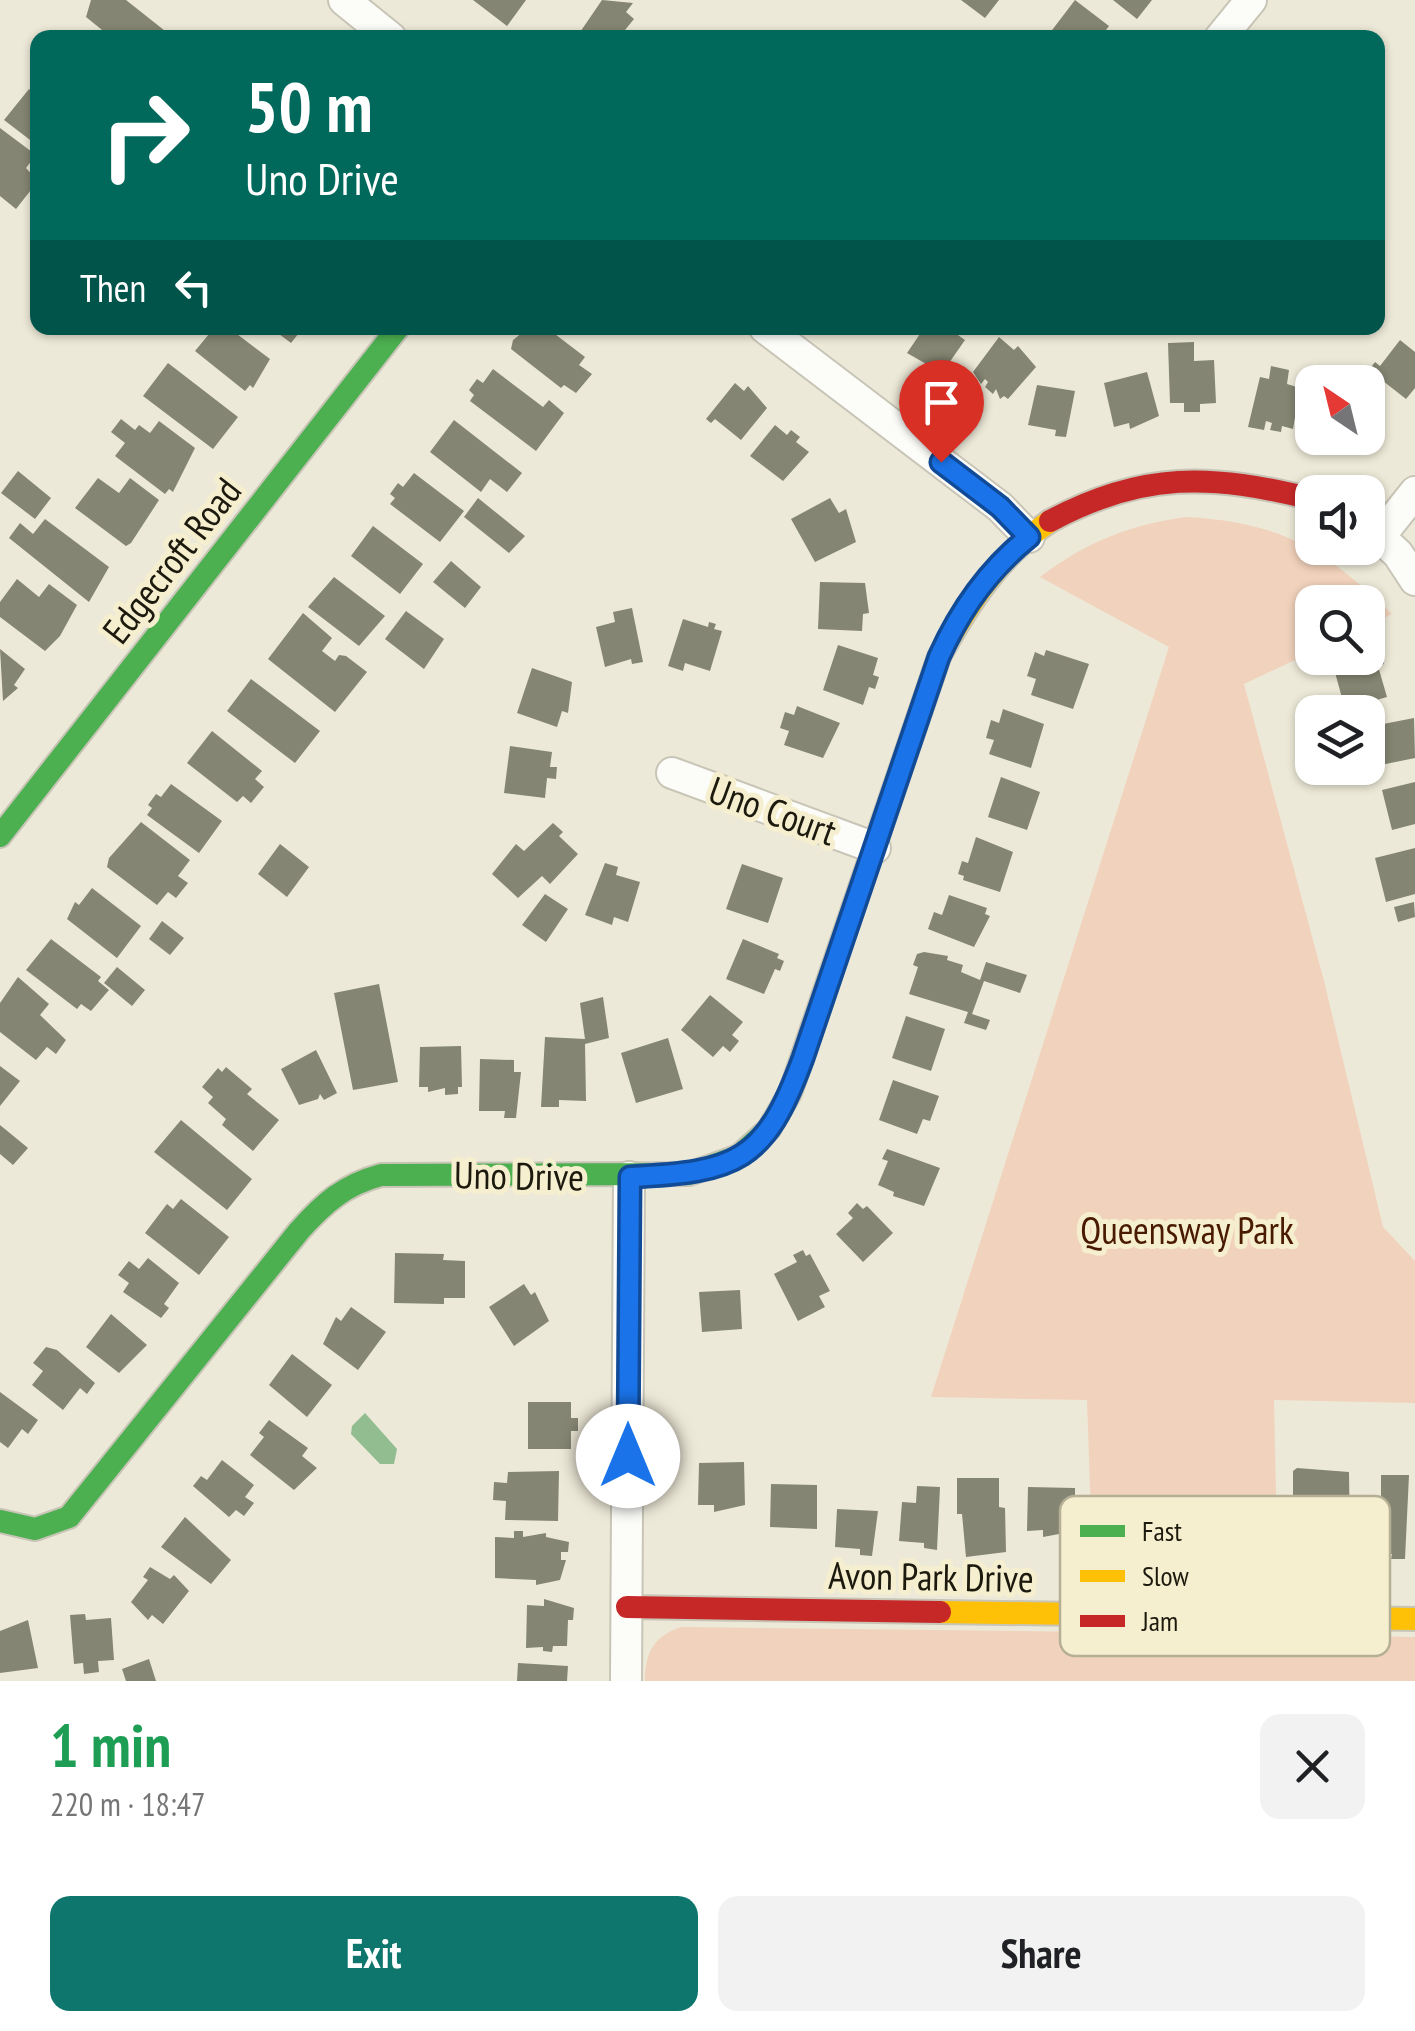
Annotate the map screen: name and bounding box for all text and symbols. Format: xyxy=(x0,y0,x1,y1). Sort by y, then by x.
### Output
text: 50 m xyxy=(245,61,373,151)
icon: right xyxy=(80,70,210,200)
text: Uno Drive xyxy=(245,149,399,207)
icon: left xyxy=(166,260,221,315)
text: Then xyxy=(80,263,146,312)
pin xyxy=(899,360,984,463)
north arrow xyxy=(1295,365,1385,455)
map controls xyxy=(1295,365,1385,785)
icon: arrive xyxy=(914,375,969,430)
street label: Edgecroft Road xyxy=(91,467,251,653)
button: sound xyxy=(1295,475,1385,565)
button: search xyxy=(1295,585,1385,675)
button: layers xyxy=(1295,695,1385,785)
street label: Uno Court xyxy=(703,764,844,856)
street label: Uno Drive xyxy=(454,1149,584,1201)
park label: Queensway Park xyxy=(1080,1205,1294,1254)
position arrow xyxy=(576,1404,680,1508)
legend xyxy=(1060,1496,1390,1656)
text: Fast xyxy=(1142,1512,1182,1549)
street label: Avon Park Drive xyxy=(828,1550,1034,1602)
text: Slow xyxy=(1142,1557,1189,1594)
text: Jam xyxy=(1141,1602,1178,1639)
text: 1 min xyxy=(50,1706,171,1784)
button: close xyxy=(1260,1714,1365,1819)
text: 220 m · 18:47 xyxy=(50,1783,205,1825)
button: Exit xyxy=(50,1896,698,2011)
button: Share xyxy=(718,1896,1365,2011)

